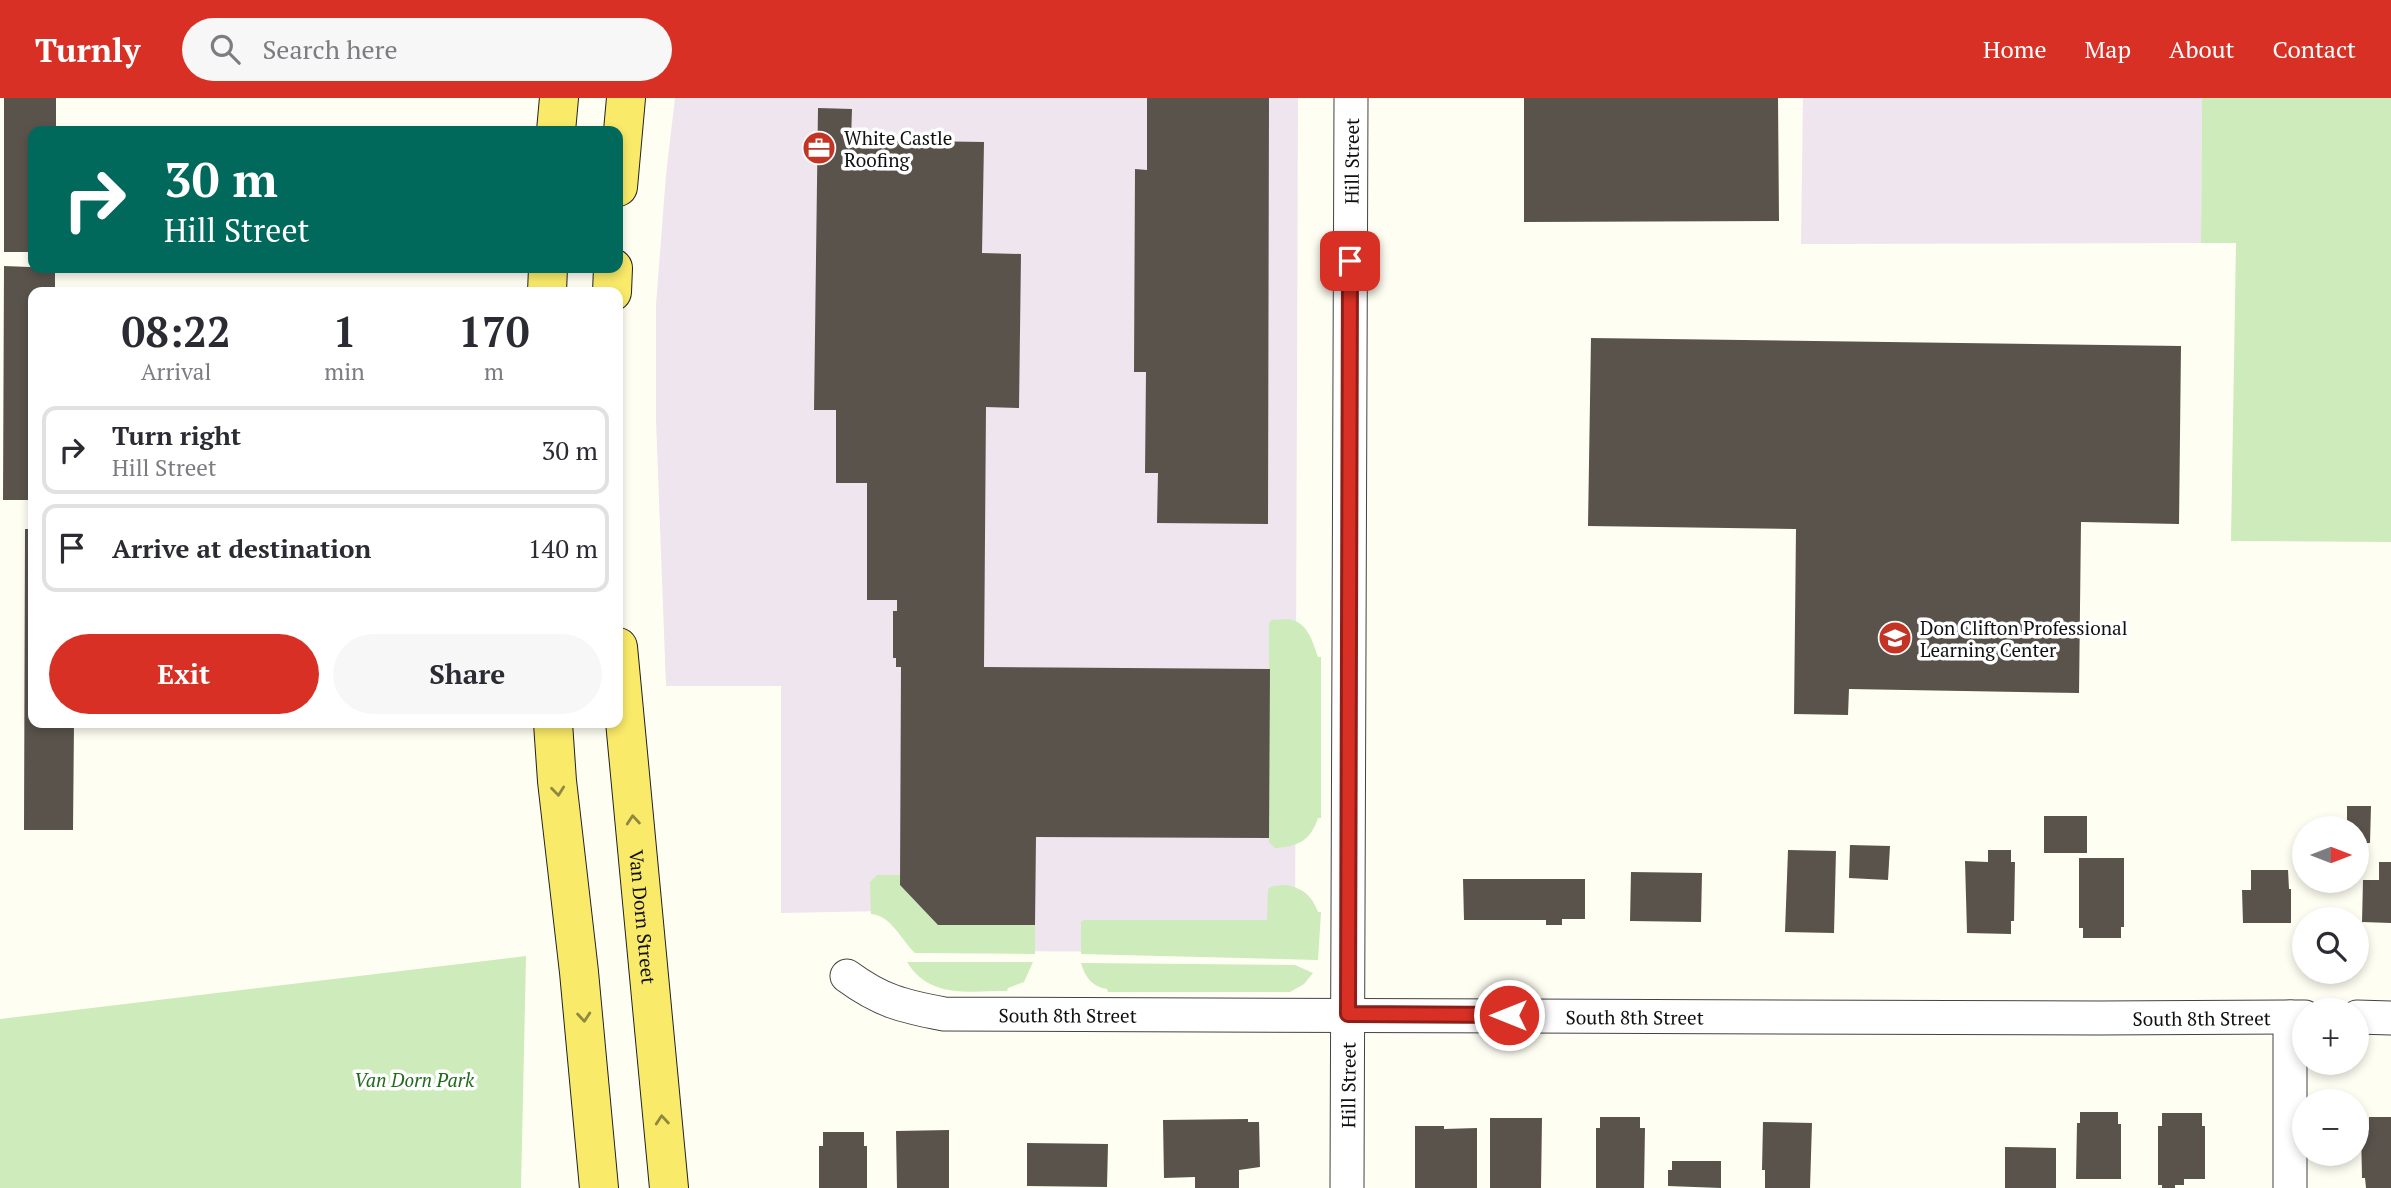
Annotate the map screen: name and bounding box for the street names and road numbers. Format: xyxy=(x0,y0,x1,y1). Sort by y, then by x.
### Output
street label: Hill Street xyxy=(1338,118,1363,204)
street label: Van Dorn Street xyxy=(625,848,662,985)
street label: South 8th Street xyxy=(999,1002,1137,1027)
street label: South 8th Street xyxy=(1566,1004,1704,1029)
street label: South 8th Street xyxy=(2132,1005,2271,1030)
street label: Hill Street xyxy=(1335,1042,1360,1128)

